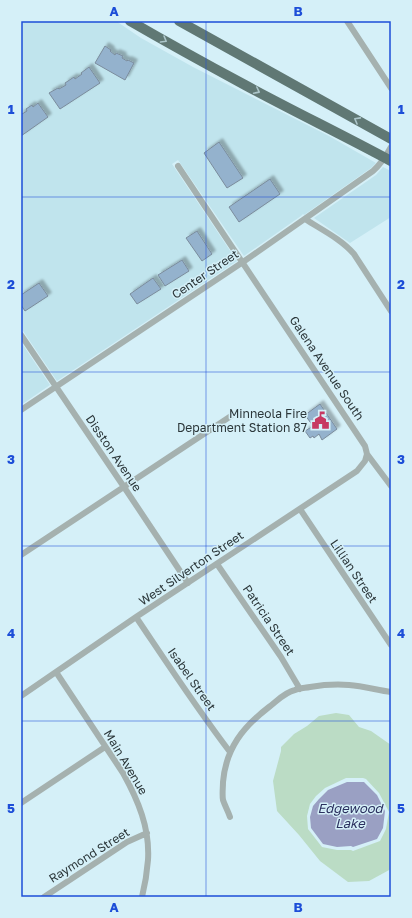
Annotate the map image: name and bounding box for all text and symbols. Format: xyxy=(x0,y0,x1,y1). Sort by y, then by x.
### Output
text: A xyxy=(109,3,119,19)
text: B xyxy=(293,3,303,19)
one-way arrow xyxy=(160,36,167,43)
one-way arrow xyxy=(253,87,260,94)
text: 1 xyxy=(8,101,15,117)
text: 1 xyxy=(398,101,405,117)
one-way arrow xyxy=(354,117,361,125)
street label: Center Street xyxy=(169,246,241,302)
text: 2 xyxy=(7,276,15,292)
text: 2 xyxy=(397,276,405,292)
street label: Galena Avenue South xyxy=(286,313,368,423)
place label: Minneola Fire Department Station 87 xyxy=(177,406,307,435)
public building icon: Minneola Fire Department Station 87 xyxy=(310,410,330,430)
street label: Disston Avenue xyxy=(83,412,145,494)
text: 3 xyxy=(7,451,15,467)
text: 3 xyxy=(397,451,405,467)
street label: West Silverton Street xyxy=(136,527,246,609)
street label: Lillian Street xyxy=(327,536,381,606)
street label: Patricia Street xyxy=(240,582,298,658)
text: 4 xyxy=(7,625,15,641)
text: 4 xyxy=(397,625,405,641)
street label: Isabel Street xyxy=(165,645,219,714)
street label: Main Avenue xyxy=(101,727,151,797)
text: 5 xyxy=(7,800,15,816)
water label: Edgewood Lake xyxy=(317,800,385,831)
text: 5 xyxy=(397,800,405,816)
street label: Raymond Street xyxy=(46,824,132,886)
text: A xyxy=(109,899,119,915)
text: B xyxy=(293,899,303,915)

